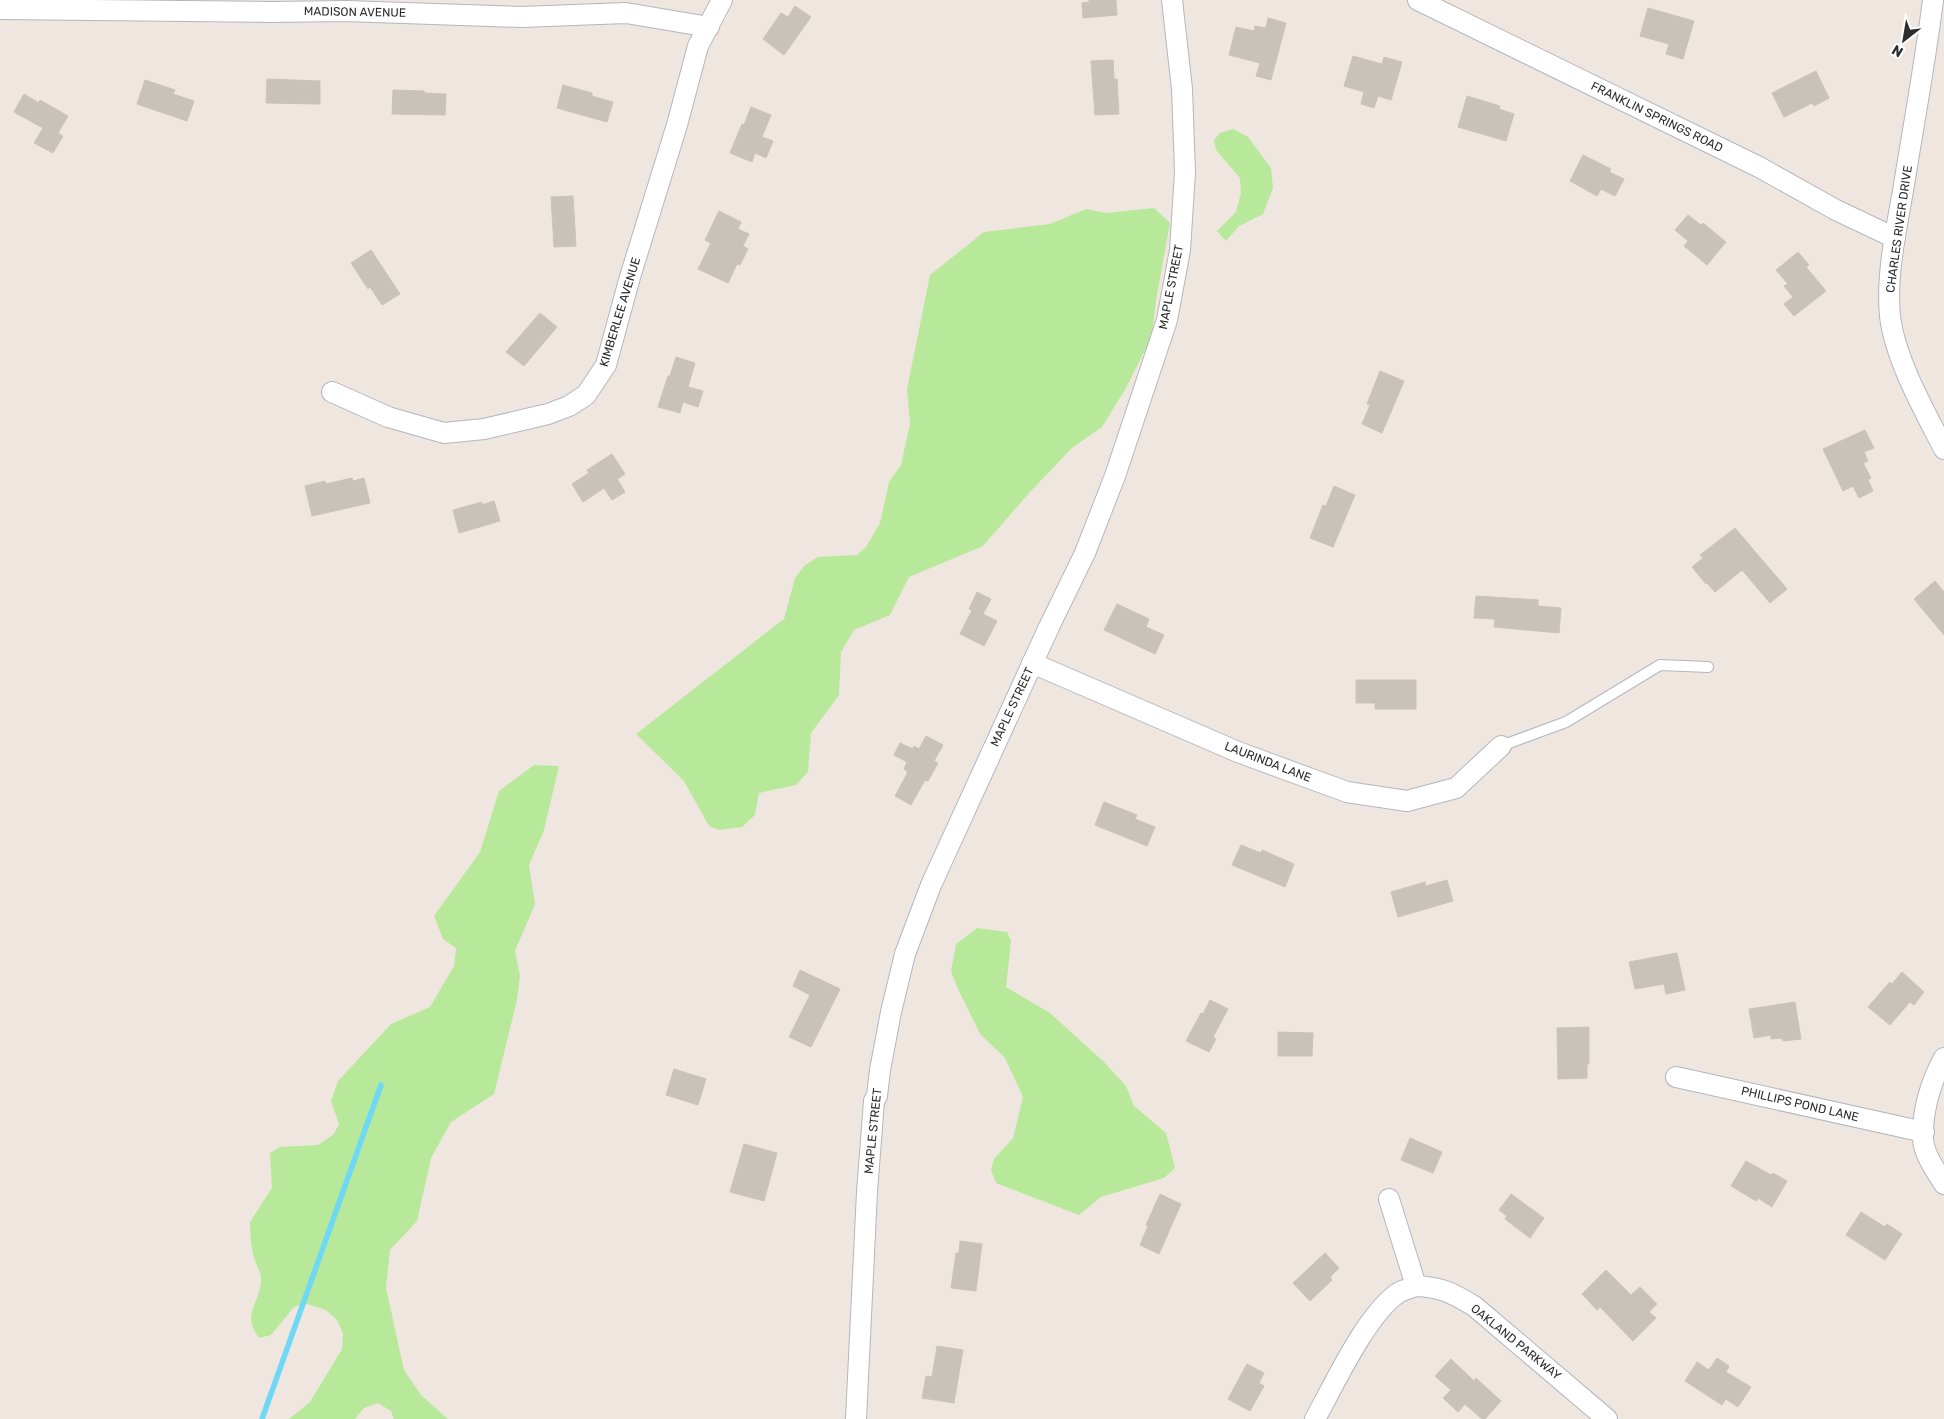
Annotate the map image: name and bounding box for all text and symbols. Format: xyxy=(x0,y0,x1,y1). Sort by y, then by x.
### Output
street label: MADISON AVENUE xyxy=(304,4,406,20)
north arrow xyxy=(1879,15,1929,65)
text: N xyxy=(1889,41,1906,61)
street label: FRANKLIN SPRINGS ROAD xyxy=(1589,79,1725,155)
street label: CHARLES RIVER DRIVE xyxy=(1883,164,1915,294)
street label: MAPLE STREET xyxy=(1156,243,1186,331)
street label: KIMBERLEE AVENUE xyxy=(597,256,643,368)
street label: MAPLE STREET xyxy=(987,665,1037,749)
street label: LAURINDA LANE xyxy=(1223,739,1313,785)
street label: PHILLIPS POND LANE xyxy=(1740,1084,1860,1124)
street label: MAPLE STREET xyxy=(862,1088,884,1174)
street label: OAKLAND PARKWAY xyxy=(1468,1301,1564,1383)

